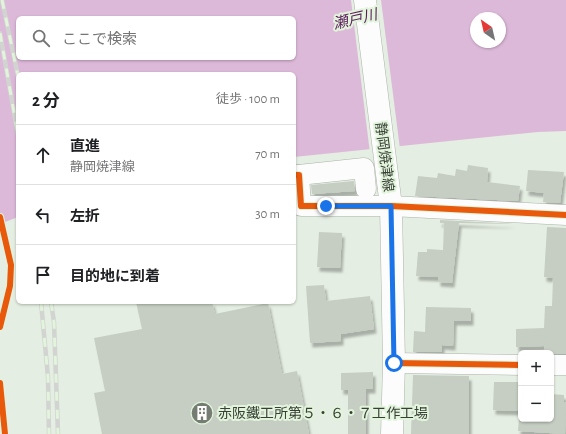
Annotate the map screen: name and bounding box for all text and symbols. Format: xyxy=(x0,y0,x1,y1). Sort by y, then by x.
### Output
water label: 瀬戸川 xyxy=(331,6,381,32)
north arrow xyxy=(470,12,506,48)
search box xyxy=(16,16,296,60)
icon: search xyxy=(30,27,52,49)
text: ここで検索 xyxy=(62,32,137,47)
text: 2 分 xyxy=(32,92,60,109)
text: 徒歩 · 100 m xyxy=(216,93,280,106)
street label: 静岡焼津線 xyxy=(373,121,397,193)
text: 直進 xyxy=(70,139,100,154)
icon: ahead xyxy=(32,144,54,166)
text: 70 m xyxy=(255,148,280,161)
text: 静岡焼津線 xyxy=(70,161,135,174)
route end xyxy=(317,197,335,215)
icon: left xyxy=(32,204,54,226)
text: 30 m xyxy=(255,208,280,221)
text: 左折 xyxy=(70,209,100,224)
icon: arrive xyxy=(32,264,54,286)
text: 目的地に到着 xyxy=(70,269,160,284)
map controls xyxy=(518,350,554,422)
button: + xyxy=(518,350,554,386)
route start xyxy=(385,354,403,372)
button: − xyxy=(518,386,554,422)
building icon: 赤阪鐵工所第５・６・７工作工場 xyxy=(189,400,215,426)
place label: 赤阪鐵工所第５・６・７工作工場 xyxy=(218,405,428,421)

